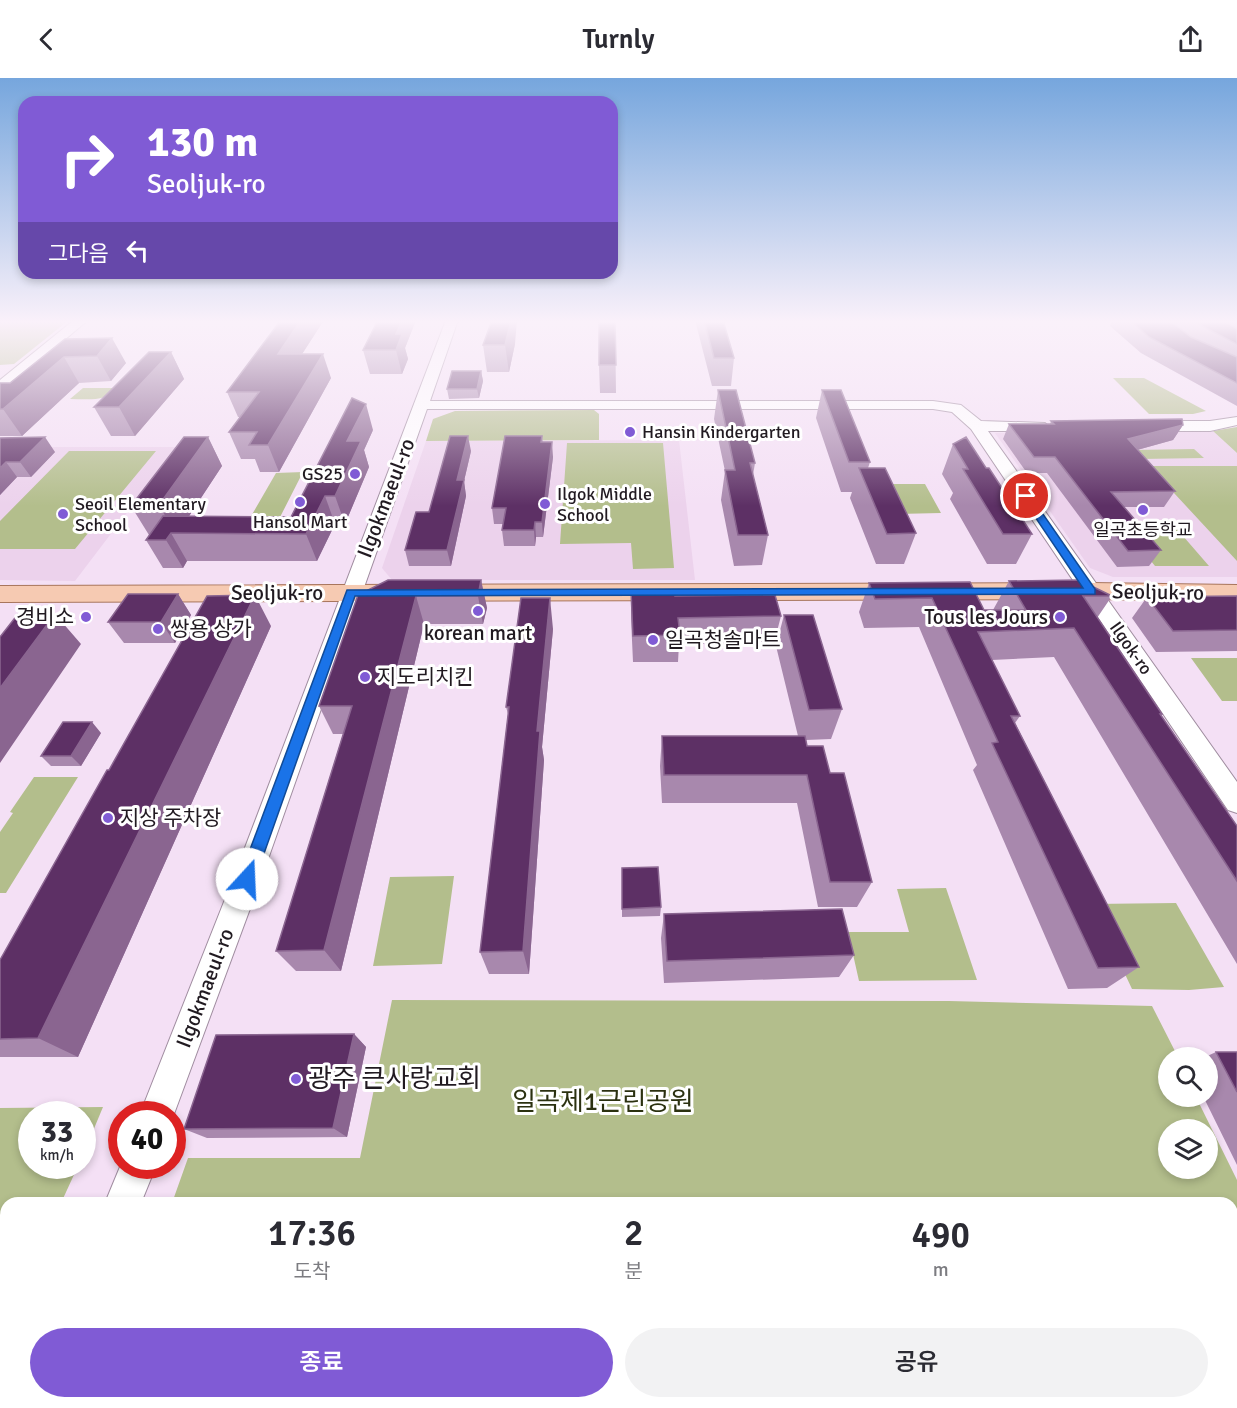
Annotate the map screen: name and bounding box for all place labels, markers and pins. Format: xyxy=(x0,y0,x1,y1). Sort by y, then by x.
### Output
place label: Hansin Kindergarten xyxy=(642,421,801,443)
marker: Hansin Kindergarten xyxy=(623,425,637,439)
place label: GS25 xyxy=(302,463,343,485)
marker: GS25 xyxy=(348,467,362,481)
pin xyxy=(1000,470,1051,521)
place label: Ilgok Middle School xyxy=(557,483,652,526)
place label: Seoil Elementary School xyxy=(75,493,206,536)
marker: Hansol Mart xyxy=(293,495,307,509)
marker: Ilgok Middle School xyxy=(538,497,552,511)
marker: 일곡초등학교 xyxy=(1136,503,1150,517)
marker: Seoil Elementary School xyxy=(56,507,70,521)
place label: Hansol Mart xyxy=(253,511,347,533)
place label: 일곡초등학교 xyxy=(1093,519,1193,541)
place label: 경비소 xyxy=(16,604,74,630)
marker: korean mart xyxy=(471,604,485,618)
place label: Tous les Jours xyxy=(924,604,1048,630)
marker: 경비소 xyxy=(79,610,93,624)
marker: Tous les Jours xyxy=(1053,610,1067,624)
place label: 쌍용 상가 xyxy=(170,616,252,642)
place label: korean mart xyxy=(424,620,532,646)
marker: 쌍용 상가 xyxy=(151,622,165,636)
place label: 일곡청솔마트 xyxy=(665,627,781,653)
marker: 일곡청솔마트 xyxy=(646,633,660,647)
place label: 지도리치킨 xyxy=(377,664,474,690)
marker: 지도리치킨 xyxy=(358,670,372,684)
place label: 지상 주차장 xyxy=(120,805,221,831)
marker: 지상 주차장 xyxy=(101,811,115,825)
place label: 광주 큰사랑교회 xyxy=(308,1063,481,1095)
marker: 광주 큰사랑교회 xyxy=(289,1072,303,1086)

